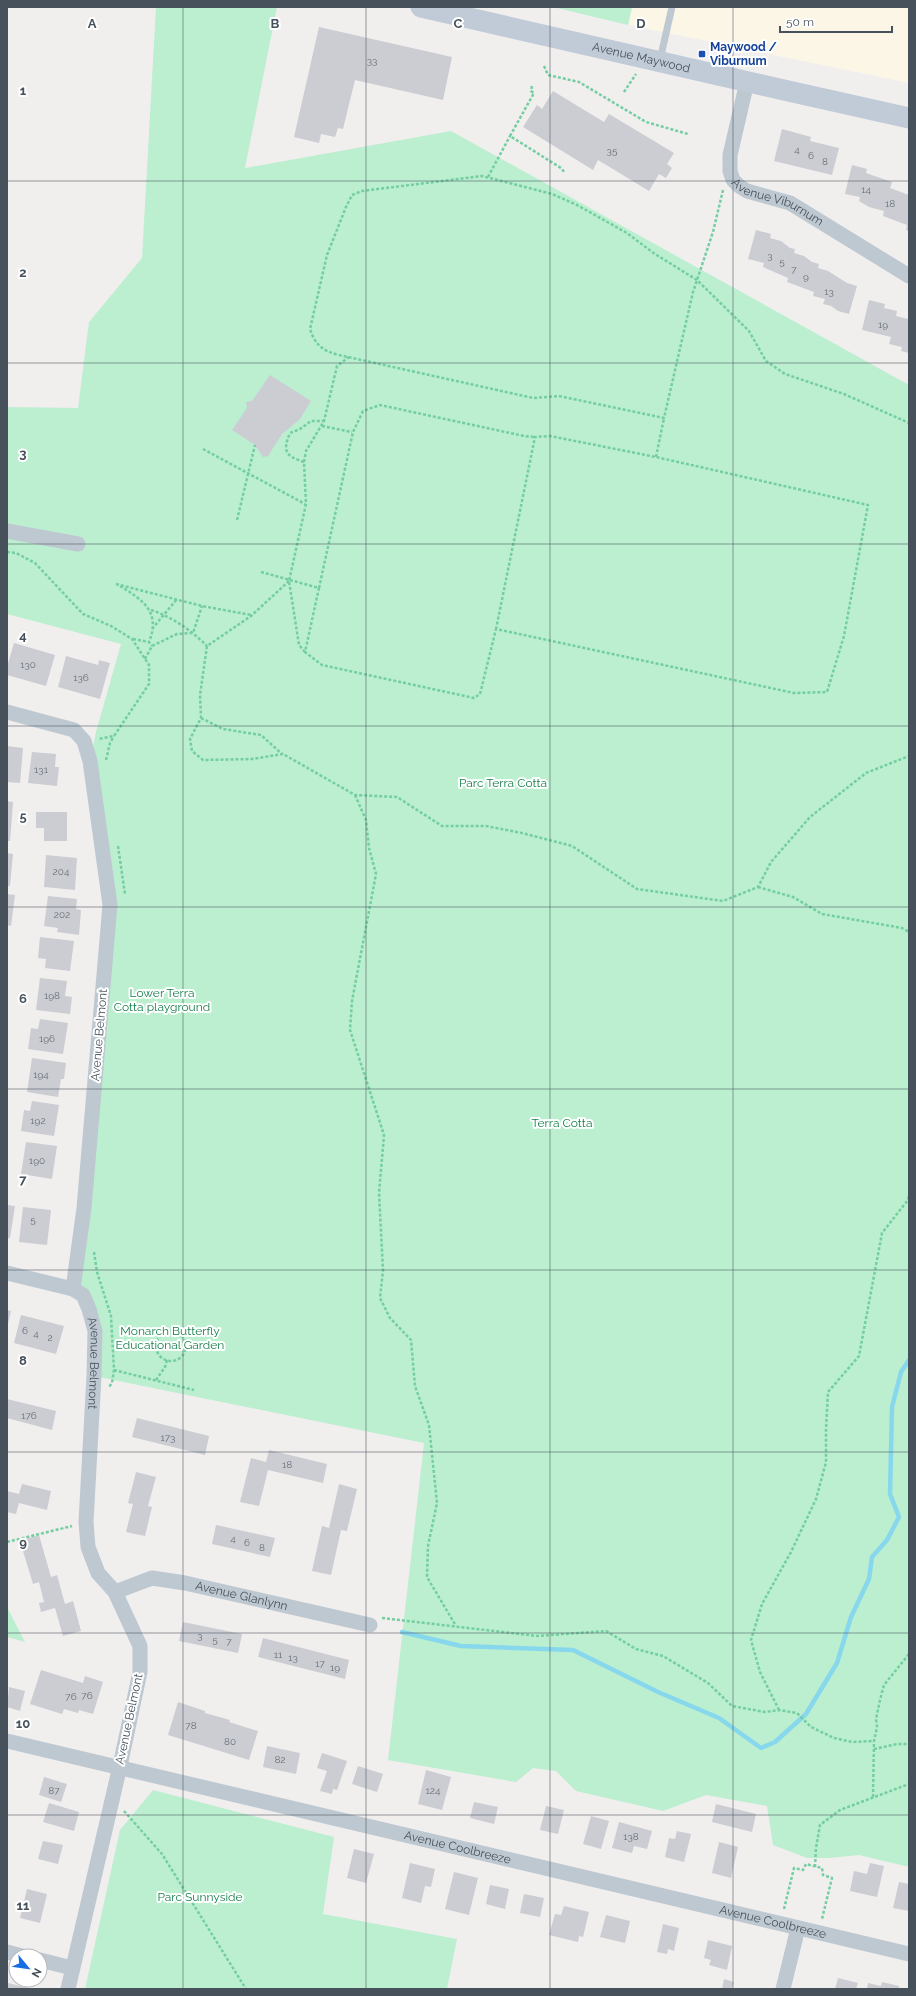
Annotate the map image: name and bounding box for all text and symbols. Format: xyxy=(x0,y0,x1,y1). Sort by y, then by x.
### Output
scale bar xyxy=(780,8,892,34)
text: 50 m xyxy=(786,15,814,29)
text: A xyxy=(88,16,97,31)
text: B xyxy=(271,16,280,31)
text: C xyxy=(454,16,463,31)
text: D xyxy=(636,16,646,31)
street label: Avenue Maywood xyxy=(591,40,691,75)
place label: Maywood / Viburnum xyxy=(710,40,778,68)
marker: Maywood / Viburnum xyxy=(697,49,707,59)
house number: 33 xyxy=(367,55,377,66)
text: 1 xyxy=(20,83,27,98)
house number: 4 xyxy=(794,144,800,155)
house number: 35 xyxy=(607,145,618,156)
house number: 6 xyxy=(808,150,814,161)
house number: 8 xyxy=(822,156,828,167)
street label: Avenue Viburnum xyxy=(729,176,826,229)
house number: 14 xyxy=(861,184,871,195)
house number: 18 xyxy=(885,198,895,209)
house number: 3 xyxy=(767,250,773,261)
house number: 5 xyxy=(779,256,785,267)
house number: 7 xyxy=(791,264,797,275)
text: 2 xyxy=(19,265,27,280)
house number: 9 xyxy=(803,271,809,282)
house number: 13 xyxy=(824,286,834,297)
house number: 19 xyxy=(878,319,888,330)
text: 3 xyxy=(19,446,27,461)
text: 4 xyxy=(19,628,27,643)
house number: 130 xyxy=(20,659,36,670)
house number: 136 xyxy=(73,672,89,683)
house number: 131 xyxy=(34,764,49,775)
park label: Parc Terra Cotta xyxy=(459,776,547,790)
text: 5 xyxy=(19,809,27,824)
house number: 204 xyxy=(53,866,70,877)
house number: 202 xyxy=(54,909,70,920)
park label: Lower Terra Cotta playground xyxy=(114,986,210,1014)
street label: Avenue Belmont xyxy=(88,988,110,1082)
house number: 198 xyxy=(44,990,60,1001)
text: 6 xyxy=(19,991,27,1006)
house number: 196 xyxy=(39,1033,55,1044)
house number: 194 xyxy=(33,1069,49,1080)
house number: 192 xyxy=(30,1115,46,1126)
park label: Terra Cotta xyxy=(532,1116,592,1130)
house number: 190 xyxy=(29,1155,45,1166)
text: 7 xyxy=(19,1172,27,1187)
house number: 5 xyxy=(30,1214,36,1225)
street label: Avenue Belmont xyxy=(84,1315,102,1410)
park label: Monarch Butterfly Educational Garden xyxy=(116,1324,224,1352)
house number: 6 xyxy=(22,1325,28,1336)
house number: 4 xyxy=(33,1328,39,1339)
house number: 2 xyxy=(47,1332,53,1343)
text: 8 xyxy=(19,1353,27,1368)
house number: 176 xyxy=(21,1410,37,1421)
house number: 173 xyxy=(161,1432,175,1443)
house number: 18 xyxy=(282,1459,292,1470)
house number: 4 xyxy=(230,1533,236,1544)
text: 9 xyxy=(19,1535,27,1550)
house number: 6 xyxy=(244,1537,250,1548)
house number: 8 xyxy=(259,1542,265,1553)
street label: Avenue Glanlynn xyxy=(194,1579,289,1613)
house number: 3 xyxy=(197,1630,203,1641)
house number: 5 xyxy=(212,1634,218,1645)
house number: 7 xyxy=(226,1636,232,1647)
house number: 11 xyxy=(274,1649,283,1660)
house number: 13 xyxy=(288,1652,298,1663)
house number: 17 xyxy=(315,1658,325,1669)
house number: 19 xyxy=(330,1662,340,1673)
street label: Avenue Belmont xyxy=(113,1672,145,1766)
house number: 76 xyxy=(81,1690,93,1701)
house number: 76 xyxy=(65,1691,77,1702)
text: 10 xyxy=(16,1716,30,1731)
house number: 78 xyxy=(185,1720,197,1731)
house number: 80 xyxy=(224,1736,236,1747)
house number: 82 xyxy=(274,1754,286,1765)
house number: 87 xyxy=(48,1785,60,1796)
house number: 124 xyxy=(426,1785,441,1796)
street label: Avenue Coolbreeze xyxy=(403,1828,512,1867)
house number: 138 xyxy=(623,1831,639,1842)
park label: Parc Sunnyside xyxy=(157,1890,243,1904)
text: 11 xyxy=(17,1898,30,1913)
street label: Avenue Coolbreeze xyxy=(718,1903,828,1941)
north arrow xyxy=(8,1948,48,1988)
text: N xyxy=(29,1966,44,1979)

